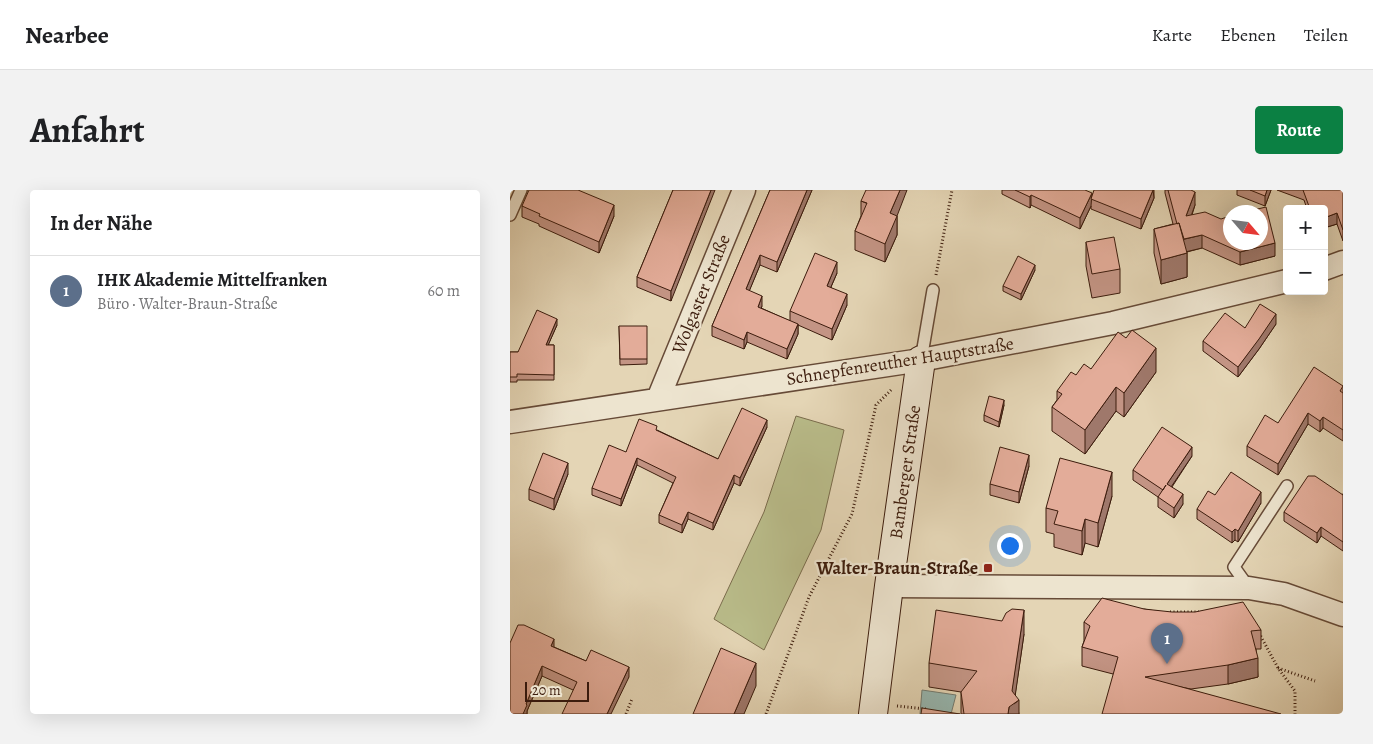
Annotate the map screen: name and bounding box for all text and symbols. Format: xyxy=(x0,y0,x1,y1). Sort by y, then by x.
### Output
text: Nearbee xyxy=(25,19,109,51)
text: Karte xyxy=(1152,23,1192,47)
text: Ebenen xyxy=(1220,23,1276,47)
text: Teilen xyxy=(1304,23,1348,47)
text: Anfahrt xyxy=(30,106,145,154)
button: Route xyxy=(1255,106,1343,154)
north arrow xyxy=(1223,205,1268,250)
map controls xyxy=(1283,205,1328,295)
button: + xyxy=(1283,205,1328,250)
text: In der Nähe xyxy=(50,209,152,237)
street label: Wolgaster Straße xyxy=(666,231,736,358)
button: − xyxy=(1283,250,1328,295)
text: IHK Akademie Mittelfranken xyxy=(97,267,328,293)
text: 1 xyxy=(63,280,69,302)
text: 60 m xyxy=(428,280,460,302)
text: Büro · Walter-Braun-Straße xyxy=(97,293,278,315)
street label: Schnepfenreuther Hauptstraße xyxy=(785,331,1015,391)
street label: Bamberger Straße xyxy=(884,403,926,541)
your location xyxy=(997,533,1023,559)
place label: Walter-Braun-Straße xyxy=(816,556,978,580)
marker: Walter-Braun-Straße xyxy=(982,562,994,574)
pin: 1 xyxy=(1151,623,1183,664)
scale bar xyxy=(525,679,589,702)
text: 20 m xyxy=(532,681,561,700)

